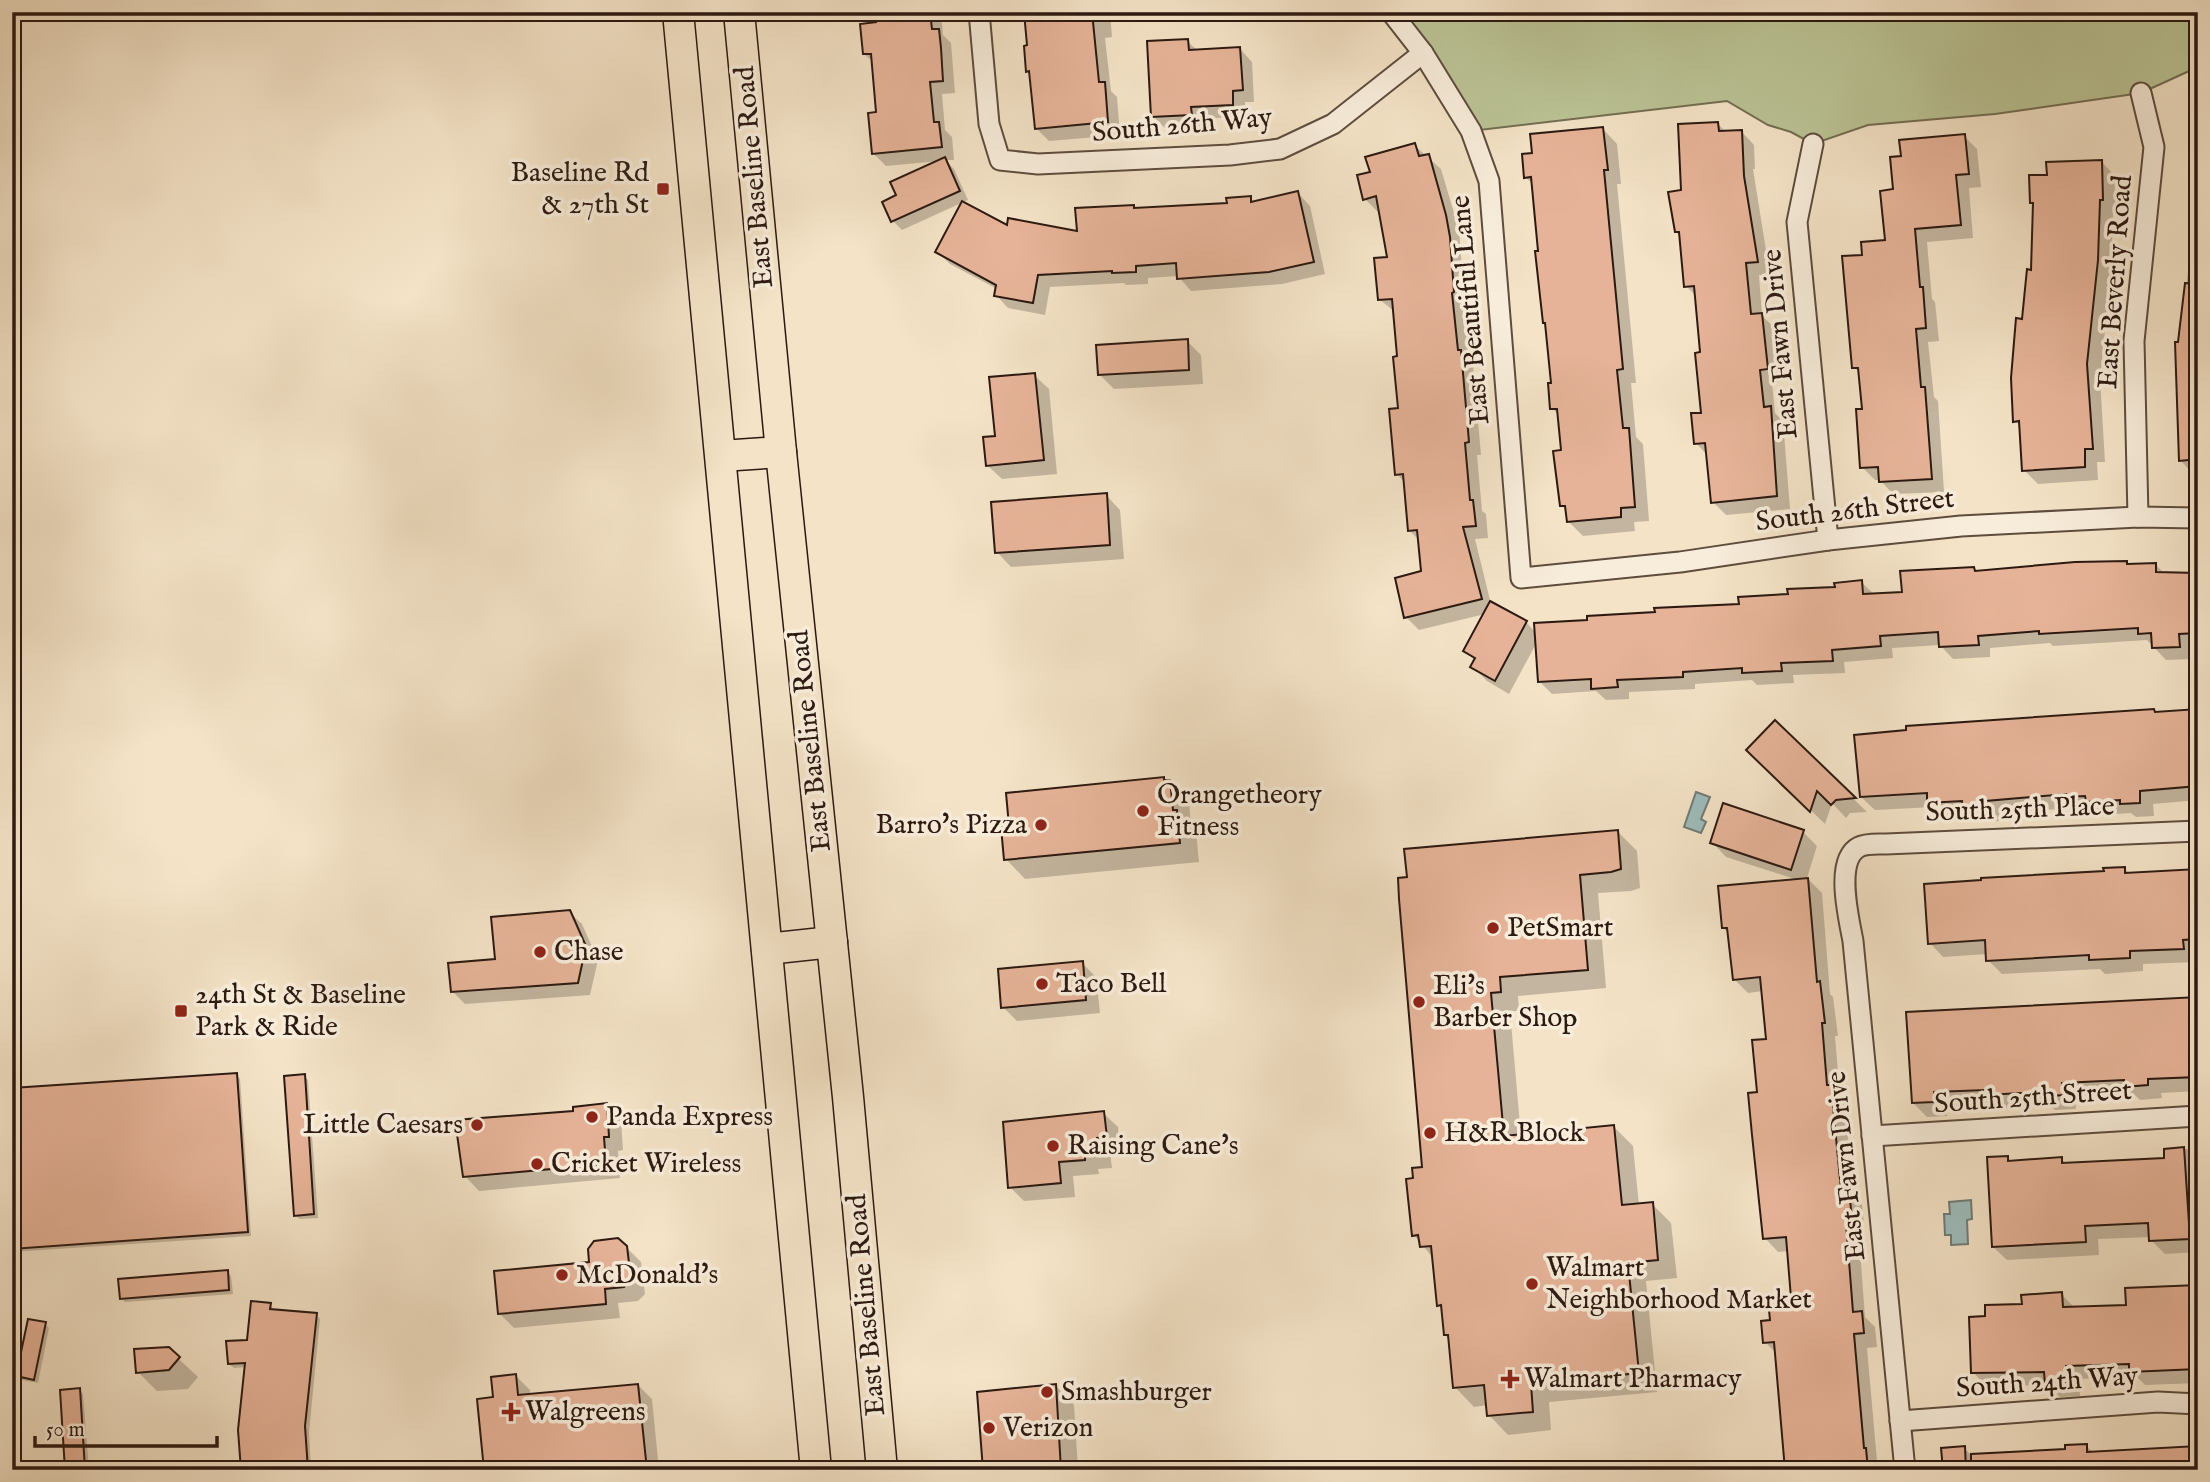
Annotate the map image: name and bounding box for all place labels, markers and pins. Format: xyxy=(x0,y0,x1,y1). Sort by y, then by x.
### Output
place label: Baseline Rd & 27th St xyxy=(511,156,649,223)
marker: Baseline Rd & 27th St xyxy=(655,181,671,197)
place label: Orangetheory Fitness xyxy=(1157,778,1322,845)
marker: Orangetheory Fitness xyxy=(1135,803,1151,819)
place label: Barro's Pizza xyxy=(876,808,1028,843)
marker: Barro's Pizza xyxy=(1033,817,1049,833)
place label: PetSmart xyxy=(1507,911,1614,946)
marker: PetSmart xyxy=(1485,920,1501,936)
place label: Chase xyxy=(554,935,624,970)
marker: Chase xyxy=(532,944,548,960)
place label: Taco Bell xyxy=(1056,967,1167,1002)
place label: Eli's Barber Shop xyxy=(1433,969,1578,1036)
marker: Taco Bell xyxy=(1034,976,1050,992)
place label: 24th St & Baseline Park & Ride xyxy=(195,978,406,1045)
marker: Eli's Barber Shop xyxy=(1411,994,1427,1010)
marker: 24th St & Baseline Park & Ride xyxy=(173,1003,189,1019)
place label: Panda Express xyxy=(606,1100,773,1135)
place label: Little Caesars xyxy=(303,1108,463,1143)
marker: Panda Express xyxy=(584,1109,600,1125)
place label: H&R Block xyxy=(1444,1116,1586,1151)
marker: Little Caesars xyxy=(469,1117,485,1133)
marker: H&R Block xyxy=(1422,1125,1438,1141)
place label: Raising Cane's xyxy=(1067,1129,1239,1164)
marker: Raising Cane's xyxy=(1045,1138,1061,1154)
place label: Cricket Wireless xyxy=(551,1147,741,1182)
marker: Cricket Wireless xyxy=(529,1156,545,1172)
place label: Walmart Neighborhood Market xyxy=(1546,1251,1812,1318)
place label: McDonald's xyxy=(576,1258,718,1293)
marker: McDonald's xyxy=(554,1267,570,1283)
marker: Walmart Neighborhood Market xyxy=(1524,1276,1540,1292)
place label: Walmart Pharmacy xyxy=(1524,1362,1742,1397)
marker: Walmart Pharmacy xyxy=(1502,1371,1518,1387)
place label: Smashburger xyxy=(1061,1375,1212,1410)
marker: Smashburger xyxy=(1039,1384,1055,1400)
place label: Walgreens xyxy=(525,1395,646,1430)
marker: Walgreens xyxy=(503,1404,519,1420)
place label: Verizon xyxy=(1002,1411,1093,1446)
marker: Verizon xyxy=(981,1420,997,1436)

